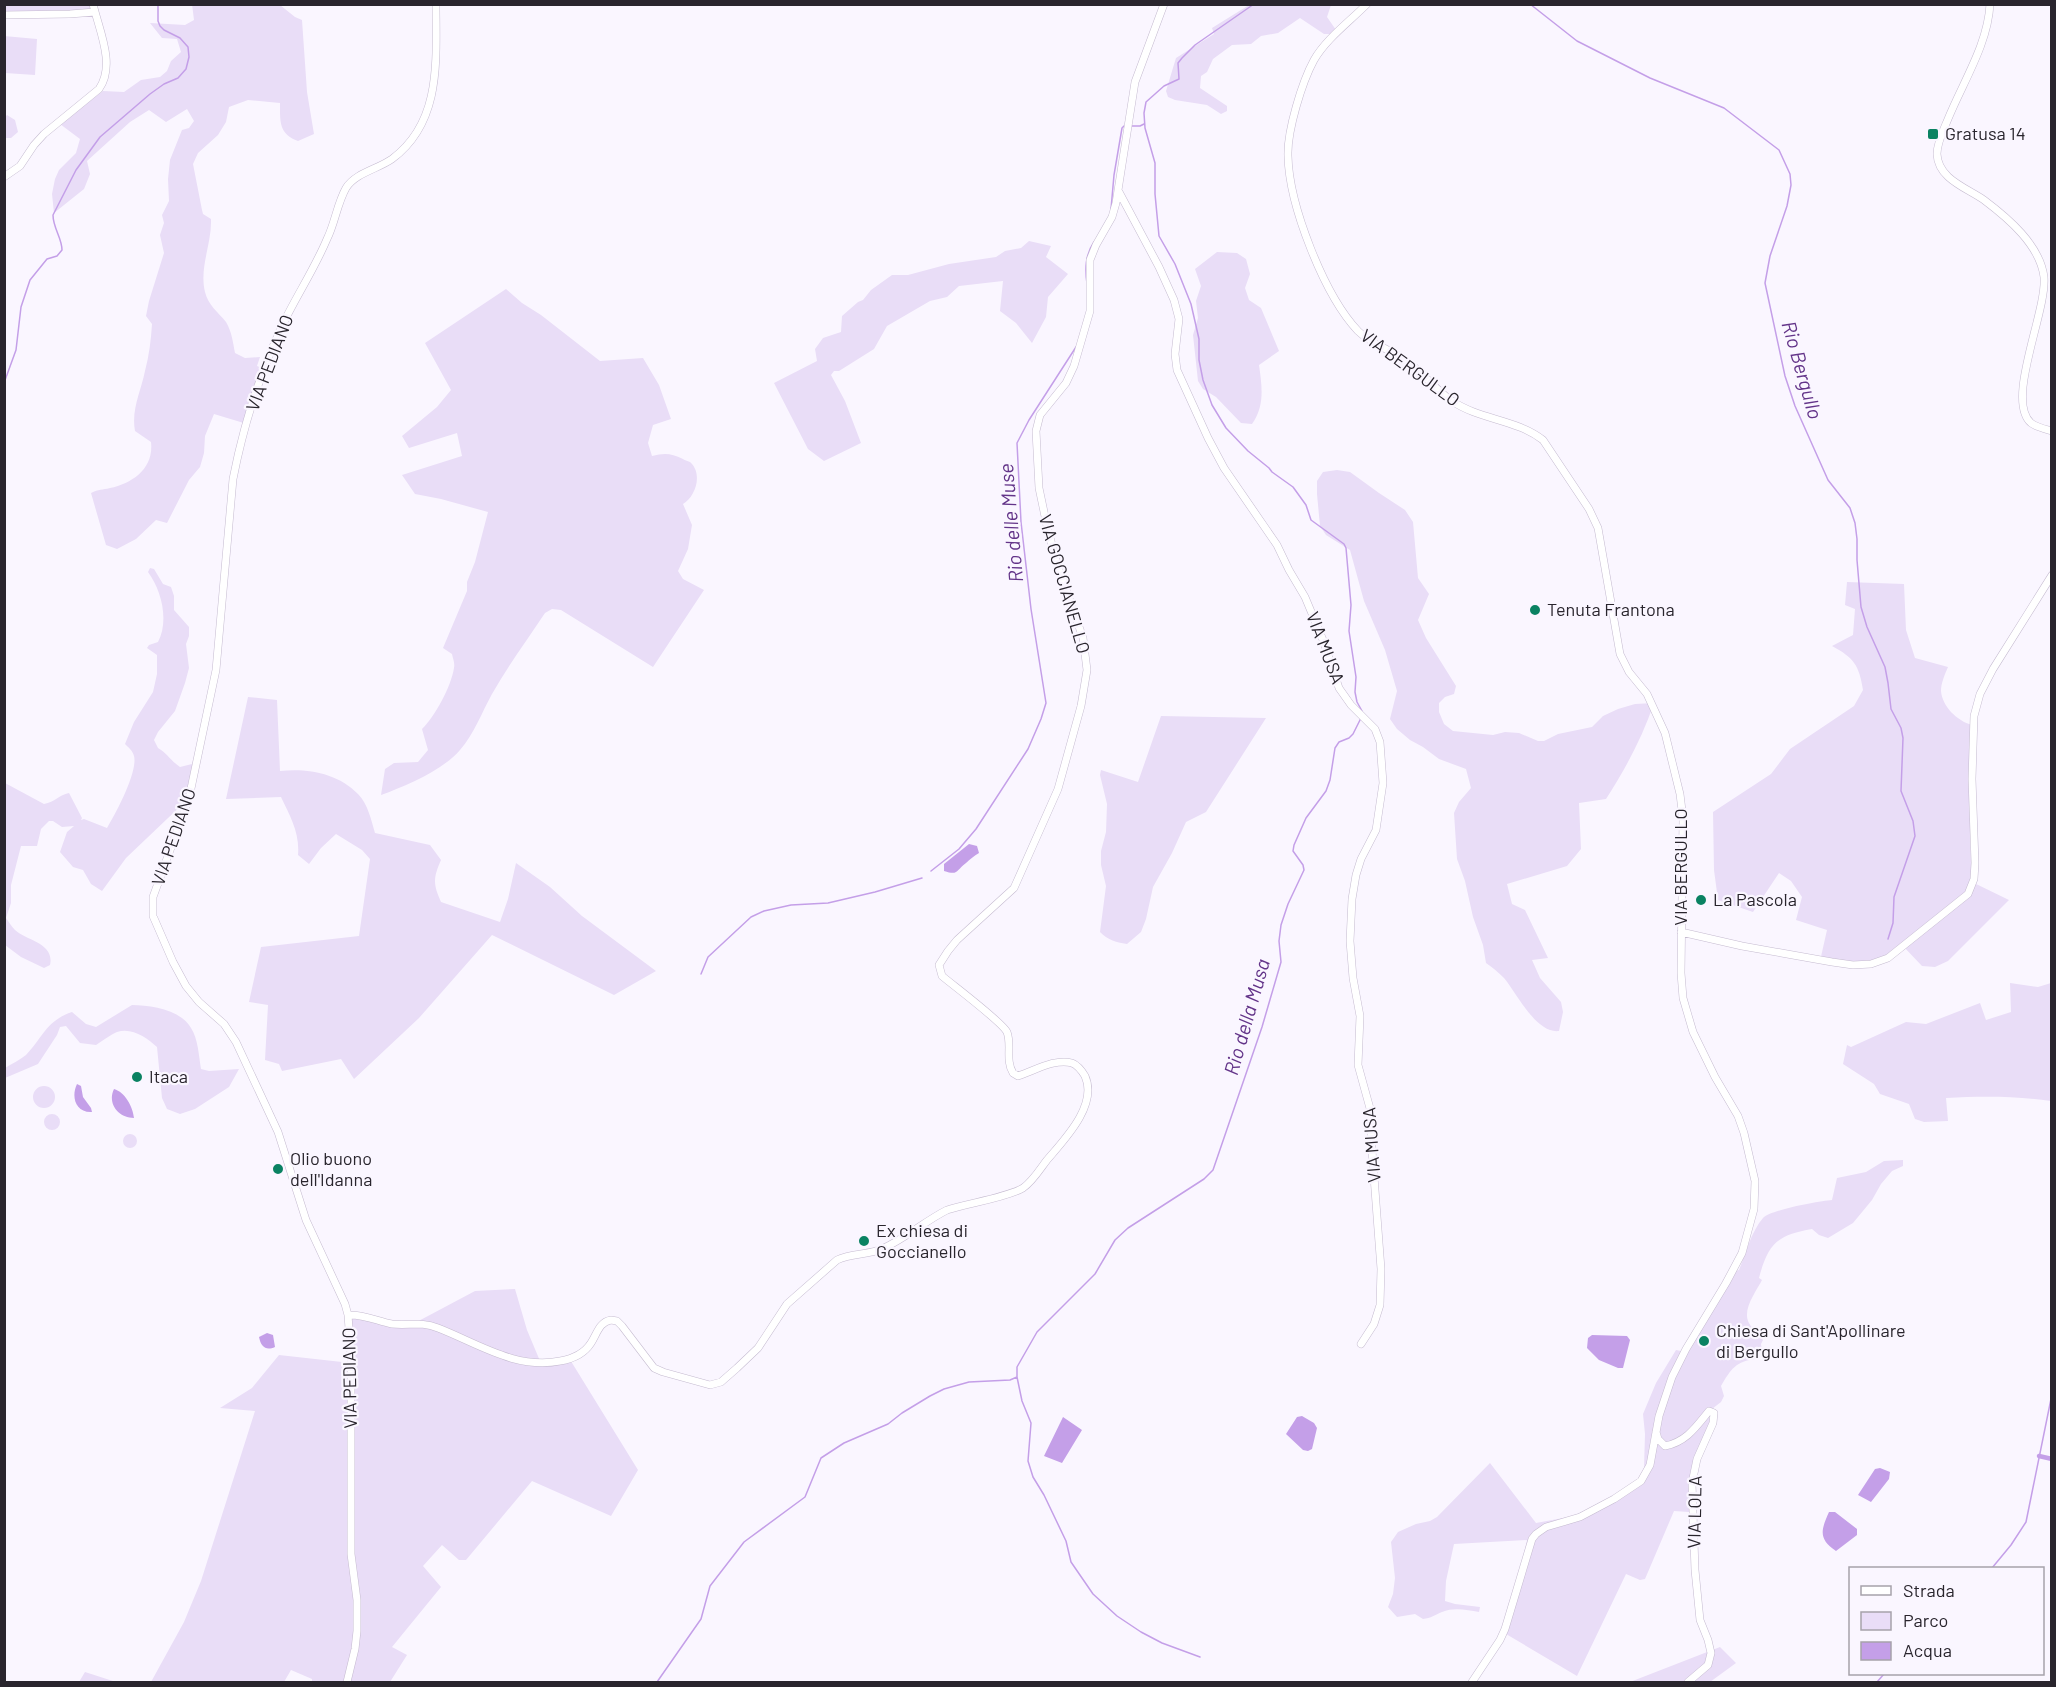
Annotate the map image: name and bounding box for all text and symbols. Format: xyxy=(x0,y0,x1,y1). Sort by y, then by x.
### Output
place label: Gratusa 14 xyxy=(1945,122,2026,144)
marker: Gratusa 14 xyxy=(1926,127,1940,141)
street label: VIA PEDIANO xyxy=(241,311,298,414)
water label: Rio Bergullo xyxy=(1778,318,1828,422)
street label: VIA BERGULLO xyxy=(1357,324,1464,411)
water label: Rio delle Muse xyxy=(993,463,1027,584)
street label: VIA GOCCIANELLO xyxy=(1035,512,1095,656)
place label: Tenuta Frantona xyxy=(1547,598,1675,620)
marker: Tenuta Frantona xyxy=(1528,603,1542,617)
street label: VIA MUSA xyxy=(1302,608,1350,687)
street label: VIA PEDIANO xyxy=(146,785,200,888)
street label: VIA BERGULLO xyxy=(1669,808,1691,926)
place label: La Pascola xyxy=(1713,888,1797,910)
marker: La Pascola xyxy=(1694,893,1708,907)
water label: Rio della Musa xyxy=(1218,956,1274,1078)
place label: Itaca xyxy=(149,1065,188,1087)
marker: Itaca xyxy=(130,1070,144,1084)
street label: VIA MUSA xyxy=(1357,1106,1385,1184)
place label: Olio buono dell'Idanna xyxy=(290,1147,372,1190)
marker: Olio buono dell'Idanna xyxy=(271,1162,285,1176)
place label: Ex chiesa di Goccianello xyxy=(876,1219,968,1262)
marker: Ex chiesa di Goccianello xyxy=(857,1234,871,1248)
place label: Chiesa di Sant'Apollinare di Bergullo xyxy=(1716,1319,1906,1362)
street label: VIA PEDIANO xyxy=(337,1327,361,1429)
marker: Chiesa di Sant'Apollinare di Bergullo xyxy=(1697,1334,1711,1348)
street label: VIA LOLA xyxy=(1682,1475,1706,1549)
legend xyxy=(1849,1567,2044,1675)
text: Strada xyxy=(1903,1579,1955,1601)
text: Parco xyxy=(1903,1609,1948,1631)
text: Acqua xyxy=(1903,1639,1952,1661)

